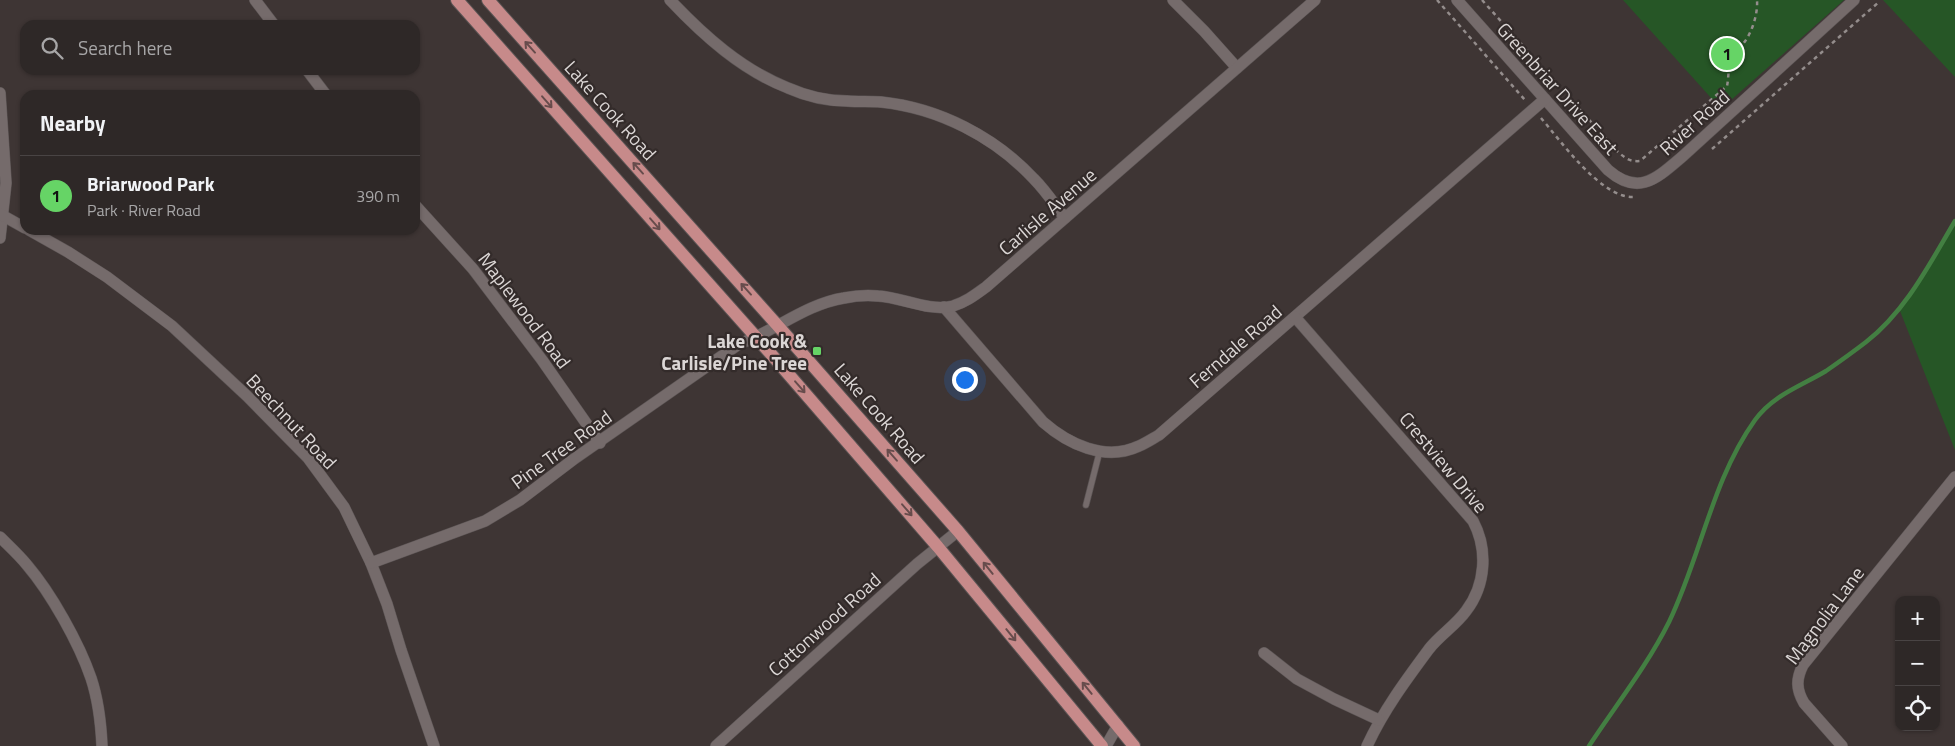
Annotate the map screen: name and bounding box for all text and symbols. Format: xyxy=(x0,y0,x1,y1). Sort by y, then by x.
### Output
street label: Greenbriar Drive East xyxy=(1490,15,1626,161)
search box xyxy=(20,20,420,75)
text: Search here xyxy=(78,33,172,62)
icon: search xyxy=(38,34,66,62)
pin: 1 xyxy=(1711,35,1743,73)
one-way arrow xyxy=(524,40,536,53)
street label: Lake Cook Road xyxy=(558,54,664,166)
street label: River Road xyxy=(1652,82,1736,162)
one-way arrow xyxy=(542,96,553,109)
text: Nearby xyxy=(40,107,105,139)
street label: Carlisle Avenue xyxy=(992,160,1102,262)
one-way arrow xyxy=(632,161,644,174)
text: Briarwood Park xyxy=(87,169,214,198)
text: 1 xyxy=(52,184,60,208)
text: 390 m xyxy=(356,184,400,208)
text: Park · River Road xyxy=(87,198,201,222)
one-way arrow xyxy=(649,217,661,230)
street label: Maplewood Road xyxy=(472,246,578,374)
one-way arrow xyxy=(740,283,752,296)
street label: Ferndale Road xyxy=(1182,297,1288,395)
place label: Lake Cook & Carlisle/Pine Tree xyxy=(661,326,808,377)
marker: Lake Cook & Carlisle/Pine Tree xyxy=(811,345,823,357)
street label: Lake Cook Road xyxy=(828,356,932,470)
street label: Beechnut Road xyxy=(240,367,344,475)
your location xyxy=(952,367,978,393)
one-way arrow xyxy=(794,381,806,394)
street label: Pine Tree Road xyxy=(504,402,618,496)
street label: Crestview Drive xyxy=(1393,405,1495,519)
one-way arrow xyxy=(886,448,897,461)
one-way arrow xyxy=(901,504,912,517)
street label: Magnolia Lane xyxy=(1777,560,1871,670)
one-way arrow xyxy=(983,561,994,574)
street label: Cottonwood Road xyxy=(761,565,887,683)
map controls xyxy=(1895,596,1940,731)
button: + xyxy=(1895,596,1940,641)
one-way arrow xyxy=(1005,628,1016,641)
button: − xyxy=(1895,641,1940,686)
one-way arrow xyxy=(1082,682,1093,695)
button: locate xyxy=(1895,686,1940,731)

